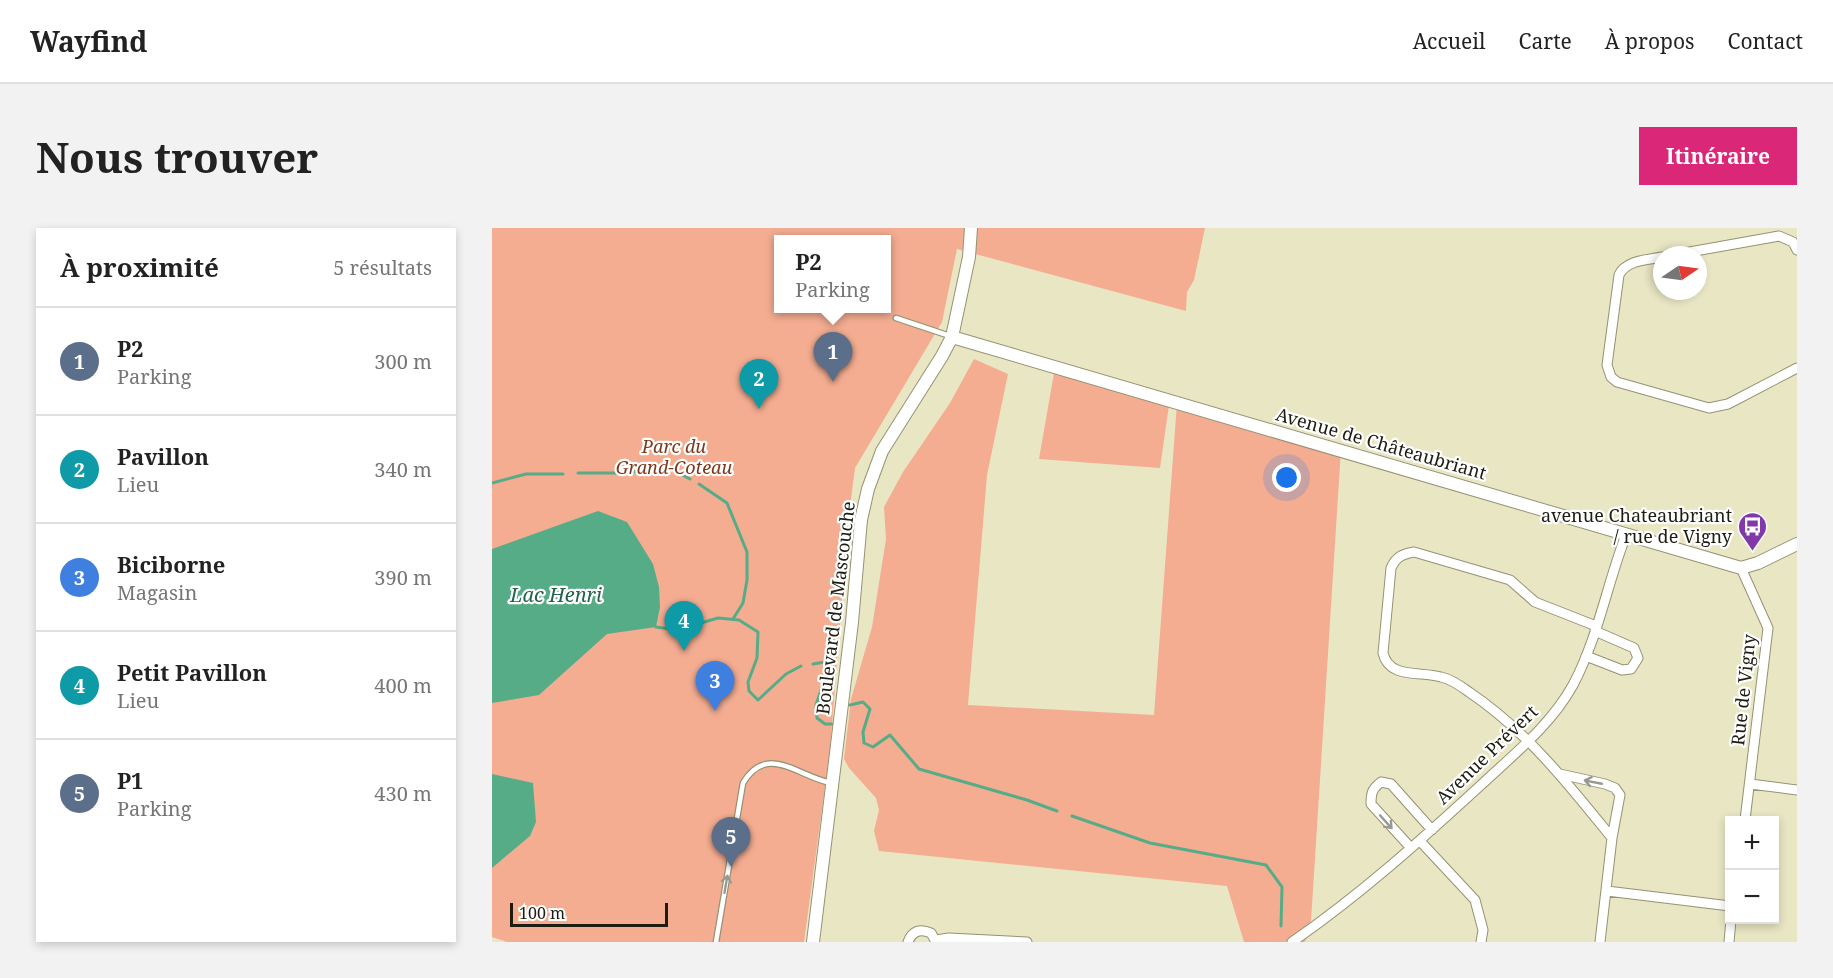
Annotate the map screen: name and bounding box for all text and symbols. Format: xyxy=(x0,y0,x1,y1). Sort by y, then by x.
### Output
text: Wayfind xyxy=(30,22,148,60)
text: Accueil xyxy=(1413,27,1486,55)
text: Carte xyxy=(1519,27,1572,55)
text: À propos xyxy=(1605,27,1695,55)
text: Contact xyxy=(1728,27,1803,55)
button: Itinéraire xyxy=(1639,127,1797,185)
text: Nous trouver xyxy=(36,128,318,185)
popup xyxy=(774,235,891,313)
text: P2 xyxy=(795,246,822,276)
north arrow xyxy=(1653,246,1707,300)
text: À proximité xyxy=(60,249,219,285)
text: 5 résultats xyxy=(333,254,432,281)
text: Parking xyxy=(795,276,870,303)
pin: 1 xyxy=(814,332,852,382)
text: P2 xyxy=(117,333,143,363)
text: 1 xyxy=(74,348,85,375)
text: 300 m xyxy=(374,348,432,375)
pin: 2 xyxy=(740,360,778,409)
text: Parking xyxy=(117,363,192,390)
street label: Avenue de Châteaubriant xyxy=(1273,401,1489,485)
park label: Parc du Grand-Coteau xyxy=(616,434,732,479)
text: Pavillon xyxy=(117,441,209,471)
text: 2 xyxy=(74,456,85,483)
text: 340 m xyxy=(374,456,432,483)
your location xyxy=(1272,463,1301,492)
text: Lieu xyxy=(117,471,159,498)
street label: Boulevard de Mascouche xyxy=(810,500,860,716)
place label: avenue Chateaubriant / rue de Vigny xyxy=(1541,503,1733,548)
bus stop icon: avenue Chateaubriant / rue de Vigny xyxy=(1737,510,1769,552)
text: Biciborne xyxy=(117,549,225,579)
text: 3 xyxy=(74,564,85,591)
text: 390 m xyxy=(374,564,432,591)
text: Magasin xyxy=(117,579,197,606)
water label: Lac Henri xyxy=(509,581,602,608)
pin: 4 xyxy=(664,602,704,651)
street label: Rue de Vigny xyxy=(1725,632,1761,747)
text: Petit Pavillon xyxy=(117,657,267,687)
pin: 3 xyxy=(696,662,734,711)
text: 4 xyxy=(74,672,85,699)
text: 400 m xyxy=(374,672,432,699)
text: Lieu xyxy=(117,687,159,714)
street label: Avenue Prévert xyxy=(1430,700,1542,809)
text: P1 xyxy=(117,765,143,795)
one-way arrow xyxy=(1583,776,1603,787)
text: 5 xyxy=(74,780,85,807)
text: 430 m xyxy=(374,780,432,807)
text: Parking xyxy=(117,795,192,822)
one-way arrow xyxy=(1379,814,1393,829)
map controls xyxy=(1725,816,1779,924)
button: + xyxy=(1725,816,1779,870)
pin: 5 xyxy=(712,818,750,867)
button: − xyxy=(1725,870,1779,924)
one-way arrow xyxy=(721,875,732,895)
scale bar xyxy=(510,900,668,928)
text: 100 m xyxy=(519,902,565,924)

